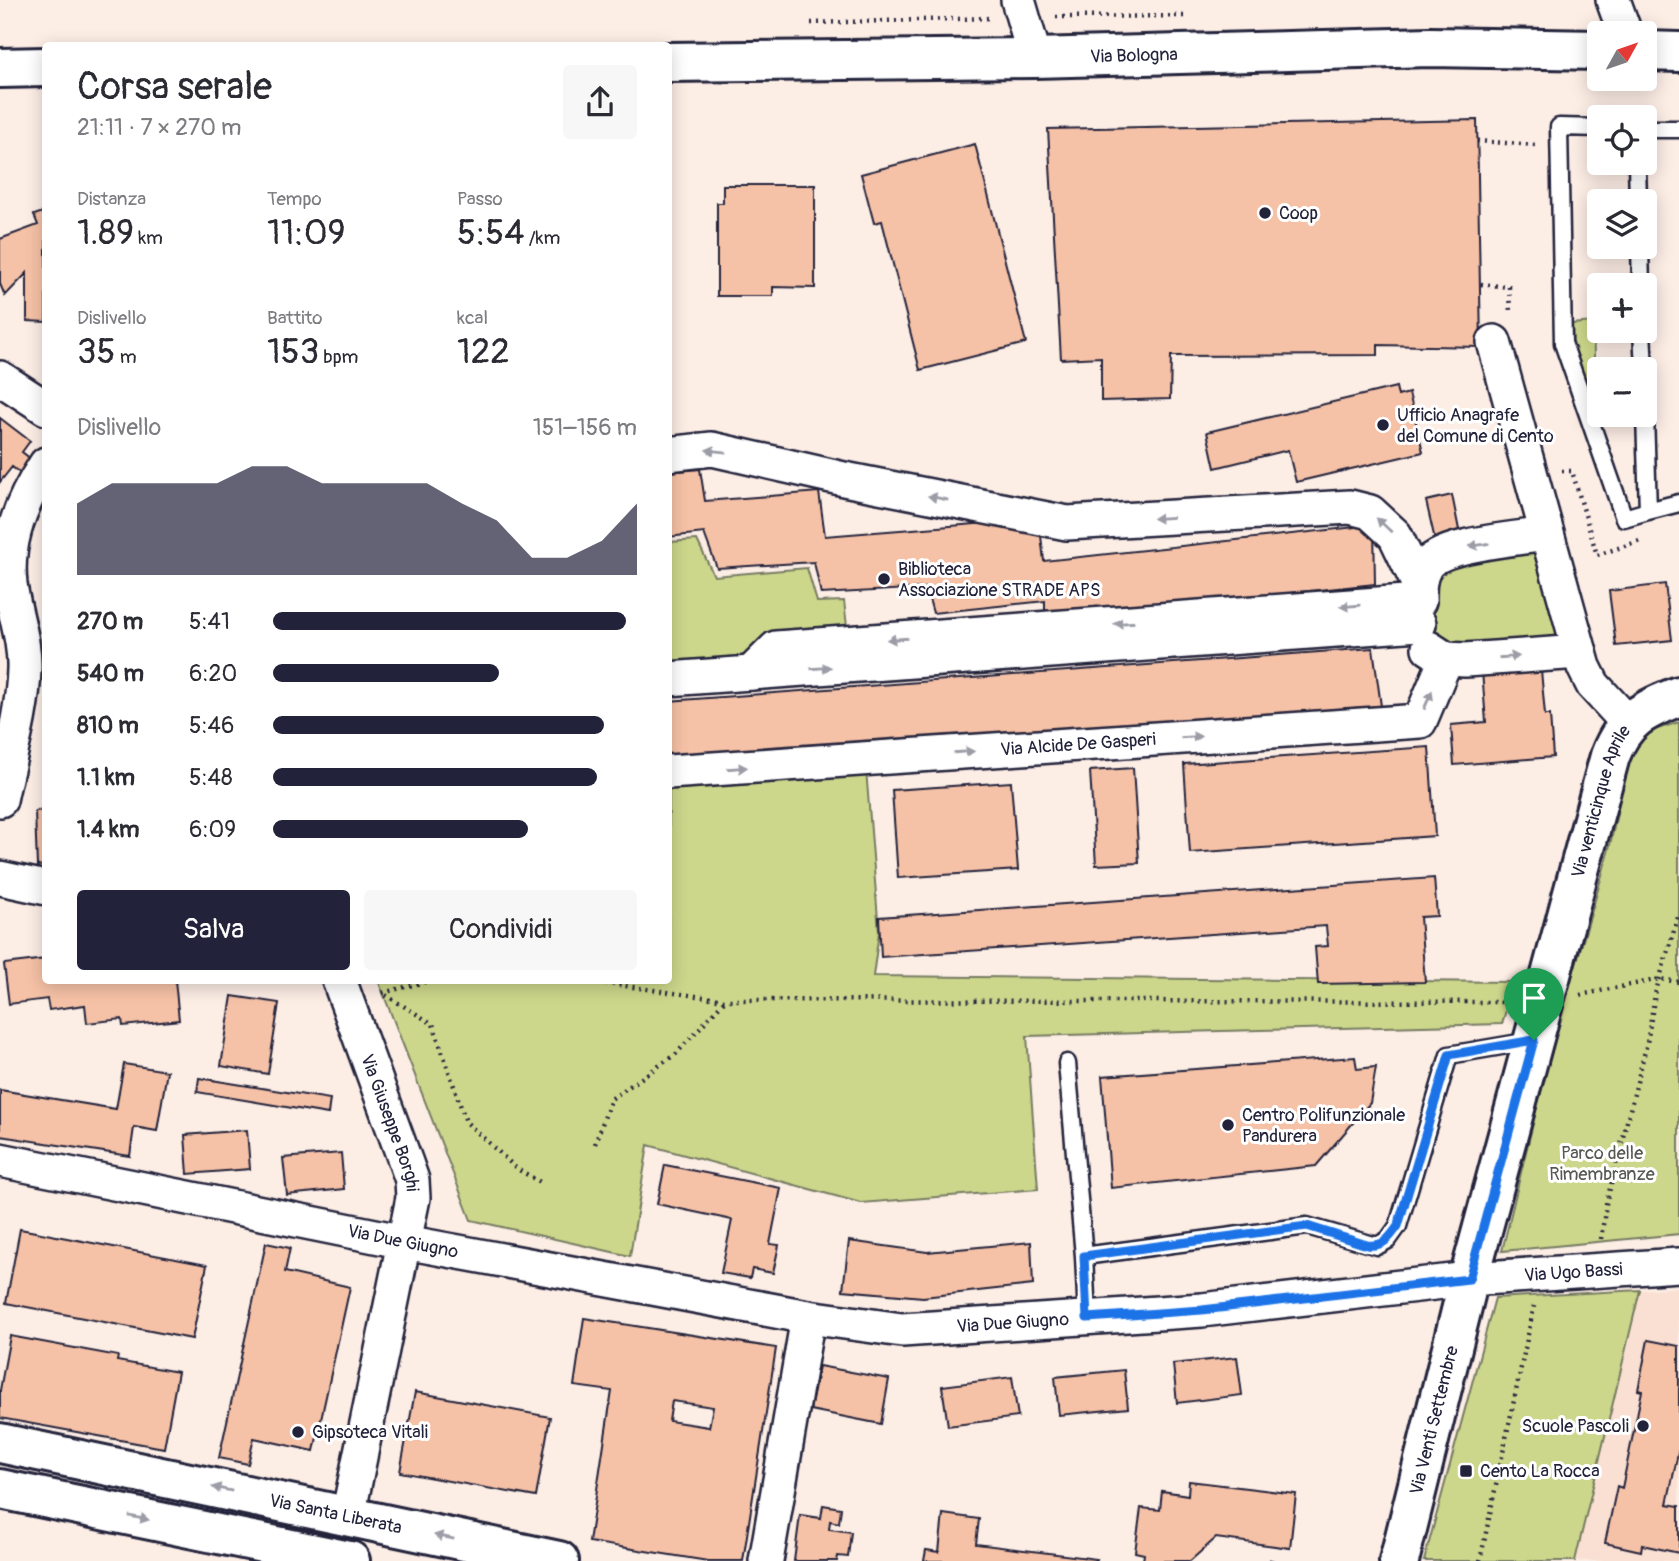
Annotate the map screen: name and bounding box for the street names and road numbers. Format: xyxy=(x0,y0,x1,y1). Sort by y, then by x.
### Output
street label: Via Bologna xyxy=(1090,43,1178,68)
street label: Via venticinque Aprile xyxy=(1566,720,1635,880)
street label: Via Alcide De Gasperi xyxy=(1000,727,1157,761)
street label: Via Giuseppe Borghi xyxy=(356,1051,424,1192)
street label: Via Due Giugno xyxy=(345,1219,461,1263)
street label: Via Ugo Bassi xyxy=(1523,1257,1623,1287)
street label: Via Due Giugno xyxy=(956,1307,1070,1338)
street label: Via Venti Settembre xyxy=(1404,1343,1463,1497)
street label: Via Santa Liberata xyxy=(267,1489,404,1539)

